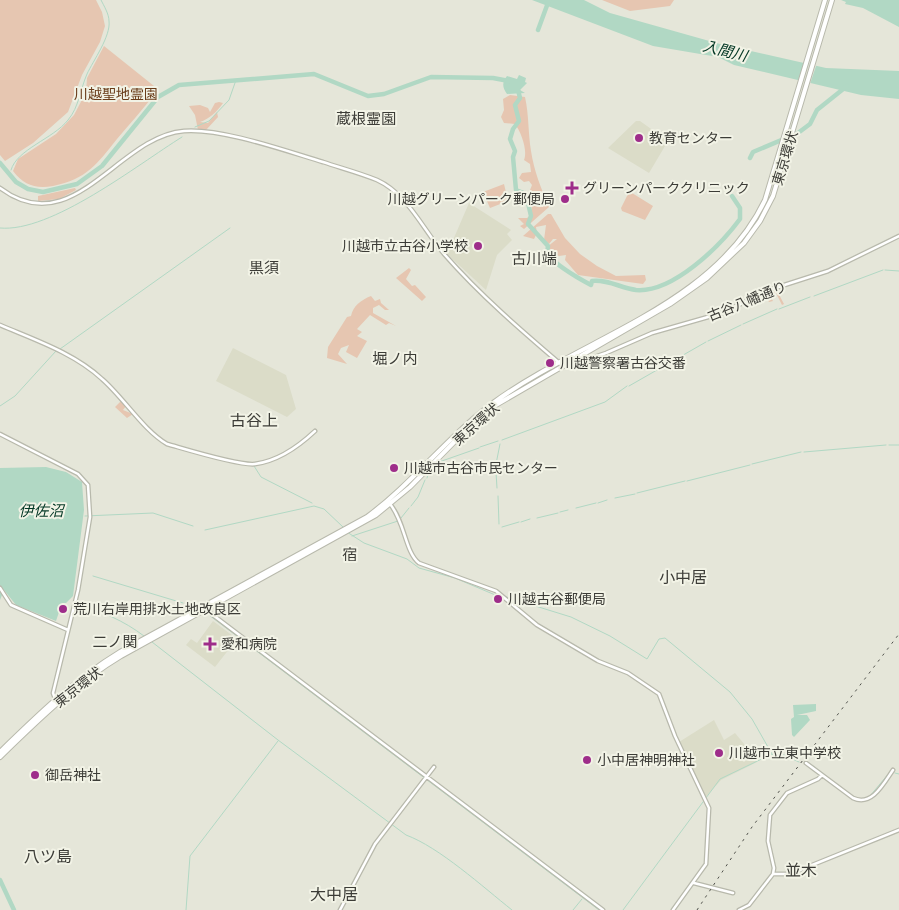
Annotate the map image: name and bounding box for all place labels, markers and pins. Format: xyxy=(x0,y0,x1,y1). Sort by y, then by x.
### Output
place label: 教育センター xyxy=(649,130,733,146)
marker: 教育センター xyxy=(633,132,645,144)
place label: グリーンパーククリニック xyxy=(583,180,750,196)
marker: グリーンパーククリニック xyxy=(565,181,579,195)
place label: 川越グリーンパーク郵便局 xyxy=(388,191,555,207)
marker: 川越グリーンパーク郵便局 xyxy=(559,193,571,205)
place label: 川越市立古谷小学校 xyxy=(342,238,468,254)
marker: 川越市立古谷小学校 xyxy=(472,240,484,252)
place label: 川越警察署古谷交番 xyxy=(560,355,686,371)
marker: 川越警察署古谷交番 xyxy=(544,357,556,369)
place label: 川越市古谷市民センター xyxy=(404,460,558,476)
marker: 川越市古谷市民センター xyxy=(388,462,400,474)
place label: 川越古谷郵便局 xyxy=(508,591,606,607)
marker: 川越古谷郵便局 xyxy=(492,593,504,605)
place label: 荒川右岸用排水土地改良区 xyxy=(73,601,241,617)
marker: 荒川右岸用排水土地改良区 xyxy=(57,603,69,615)
place label: 愛和病院 xyxy=(221,636,277,652)
marker: 愛和病院 xyxy=(203,637,217,651)
place label: 川越市立東中学校 xyxy=(729,745,841,761)
marker: 川越市立東中学校 xyxy=(713,747,725,759)
place label: 小中居神明神社 xyxy=(597,752,695,768)
marker: 小中居神明神社 xyxy=(581,754,593,766)
place label: 御岳神社 xyxy=(45,767,101,783)
marker: 御岳神社 xyxy=(29,769,41,781)

